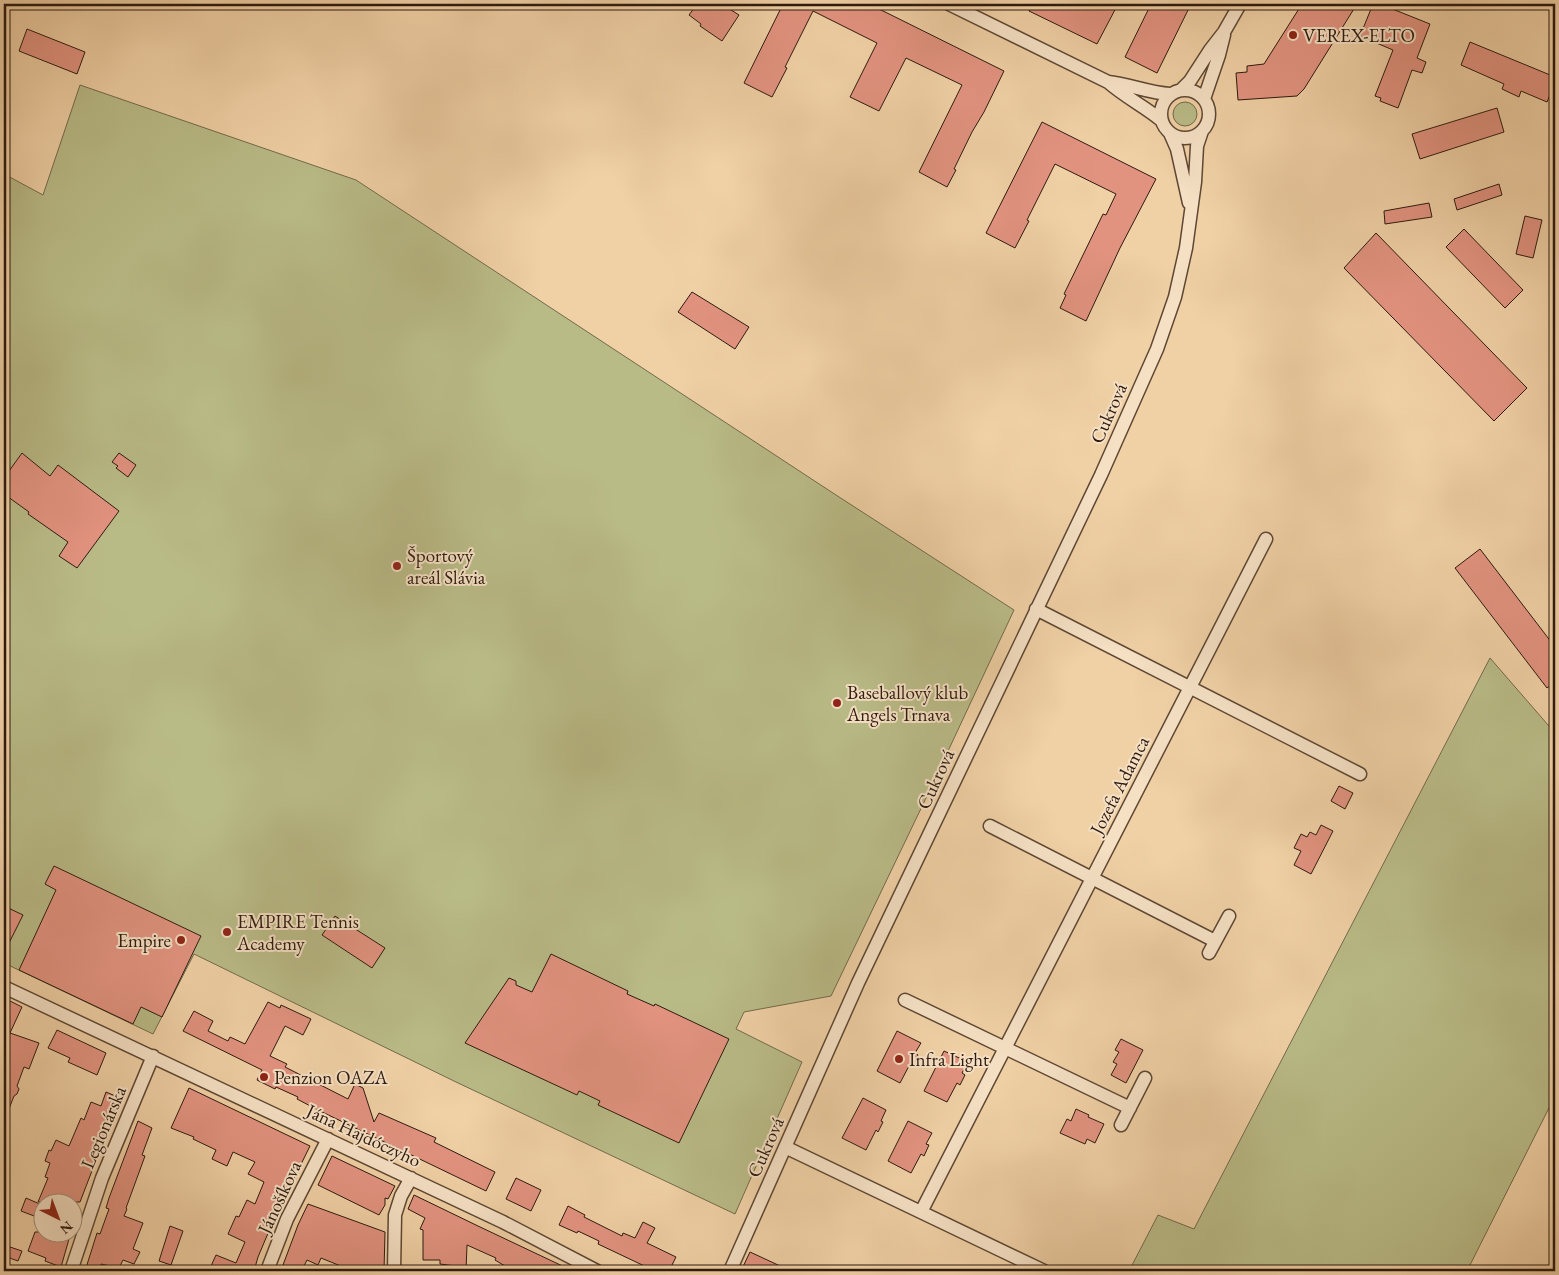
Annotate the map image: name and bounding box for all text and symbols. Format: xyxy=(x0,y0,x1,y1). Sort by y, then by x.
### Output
place label: VEREX-ELTO xyxy=(1303,23,1415,48)
marker: VEREX-ELTO xyxy=(1287,29,1299,41)
street label: Cukrová xyxy=(1084,379,1133,447)
place label: Športový areál Slávia xyxy=(407,543,486,590)
marker: Športový areál Slávia xyxy=(391,560,403,572)
place label: Baseballový klub Angels Trnava xyxy=(846,680,968,727)
marker: Baseballový klub Angels Trnava xyxy=(831,697,843,709)
street label: Jozefa Adamca xyxy=(1083,731,1155,840)
street label: Cukrová xyxy=(911,745,960,813)
place label: EMPIRE Tennis Academy xyxy=(236,909,359,956)
marker: EMPIRE Tennis Academy xyxy=(221,926,233,938)
place label: Empire xyxy=(117,928,171,953)
marker: Empire xyxy=(175,934,187,946)
place label: Infra Light xyxy=(909,1047,989,1072)
marker: Infra Light xyxy=(893,1053,905,1065)
place label: Penzion OAZA xyxy=(274,1065,389,1090)
marker: Penzion OAZA xyxy=(258,1071,270,1083)
street label: Legionárska xyxy=(75,1082,132,1172)
street label: Jána Hajdóczyho xyxy=(301,1097,425,1173)
street label: Cukrová xyxy=(741,1113,790,1181)
street label: Jánošíkova xyxy=(251,1156,307,1240)
north arrow xyxy=(32,1192,82,1242)
text: N xyxy=(56,1217,77,1239)

